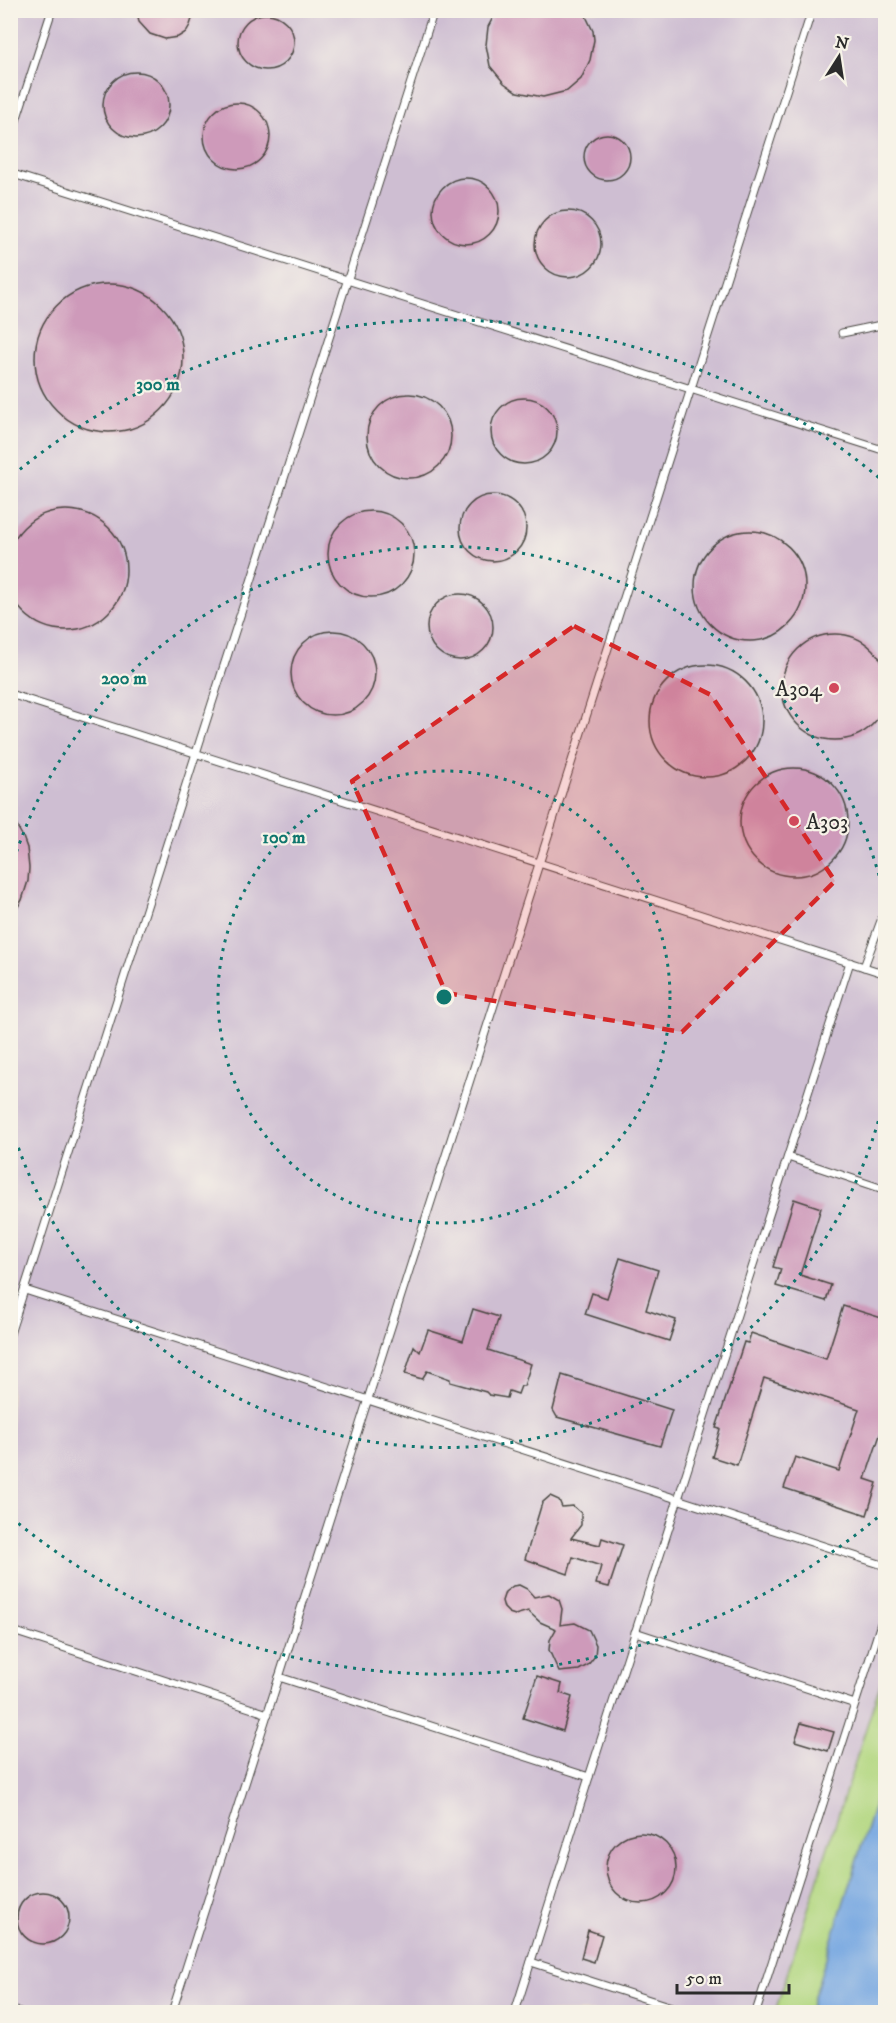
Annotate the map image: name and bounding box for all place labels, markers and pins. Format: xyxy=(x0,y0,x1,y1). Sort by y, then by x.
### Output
place label: A304 xyxy=(775,676,823,703)
marker: A304 xyxy=(827,681,841,695)
place label: A303 xyxy=(806,809,848,836)
marker: A303 xyxy=(787,814,801,828)
centre of rings xyxy=(434,987,454,1007)

